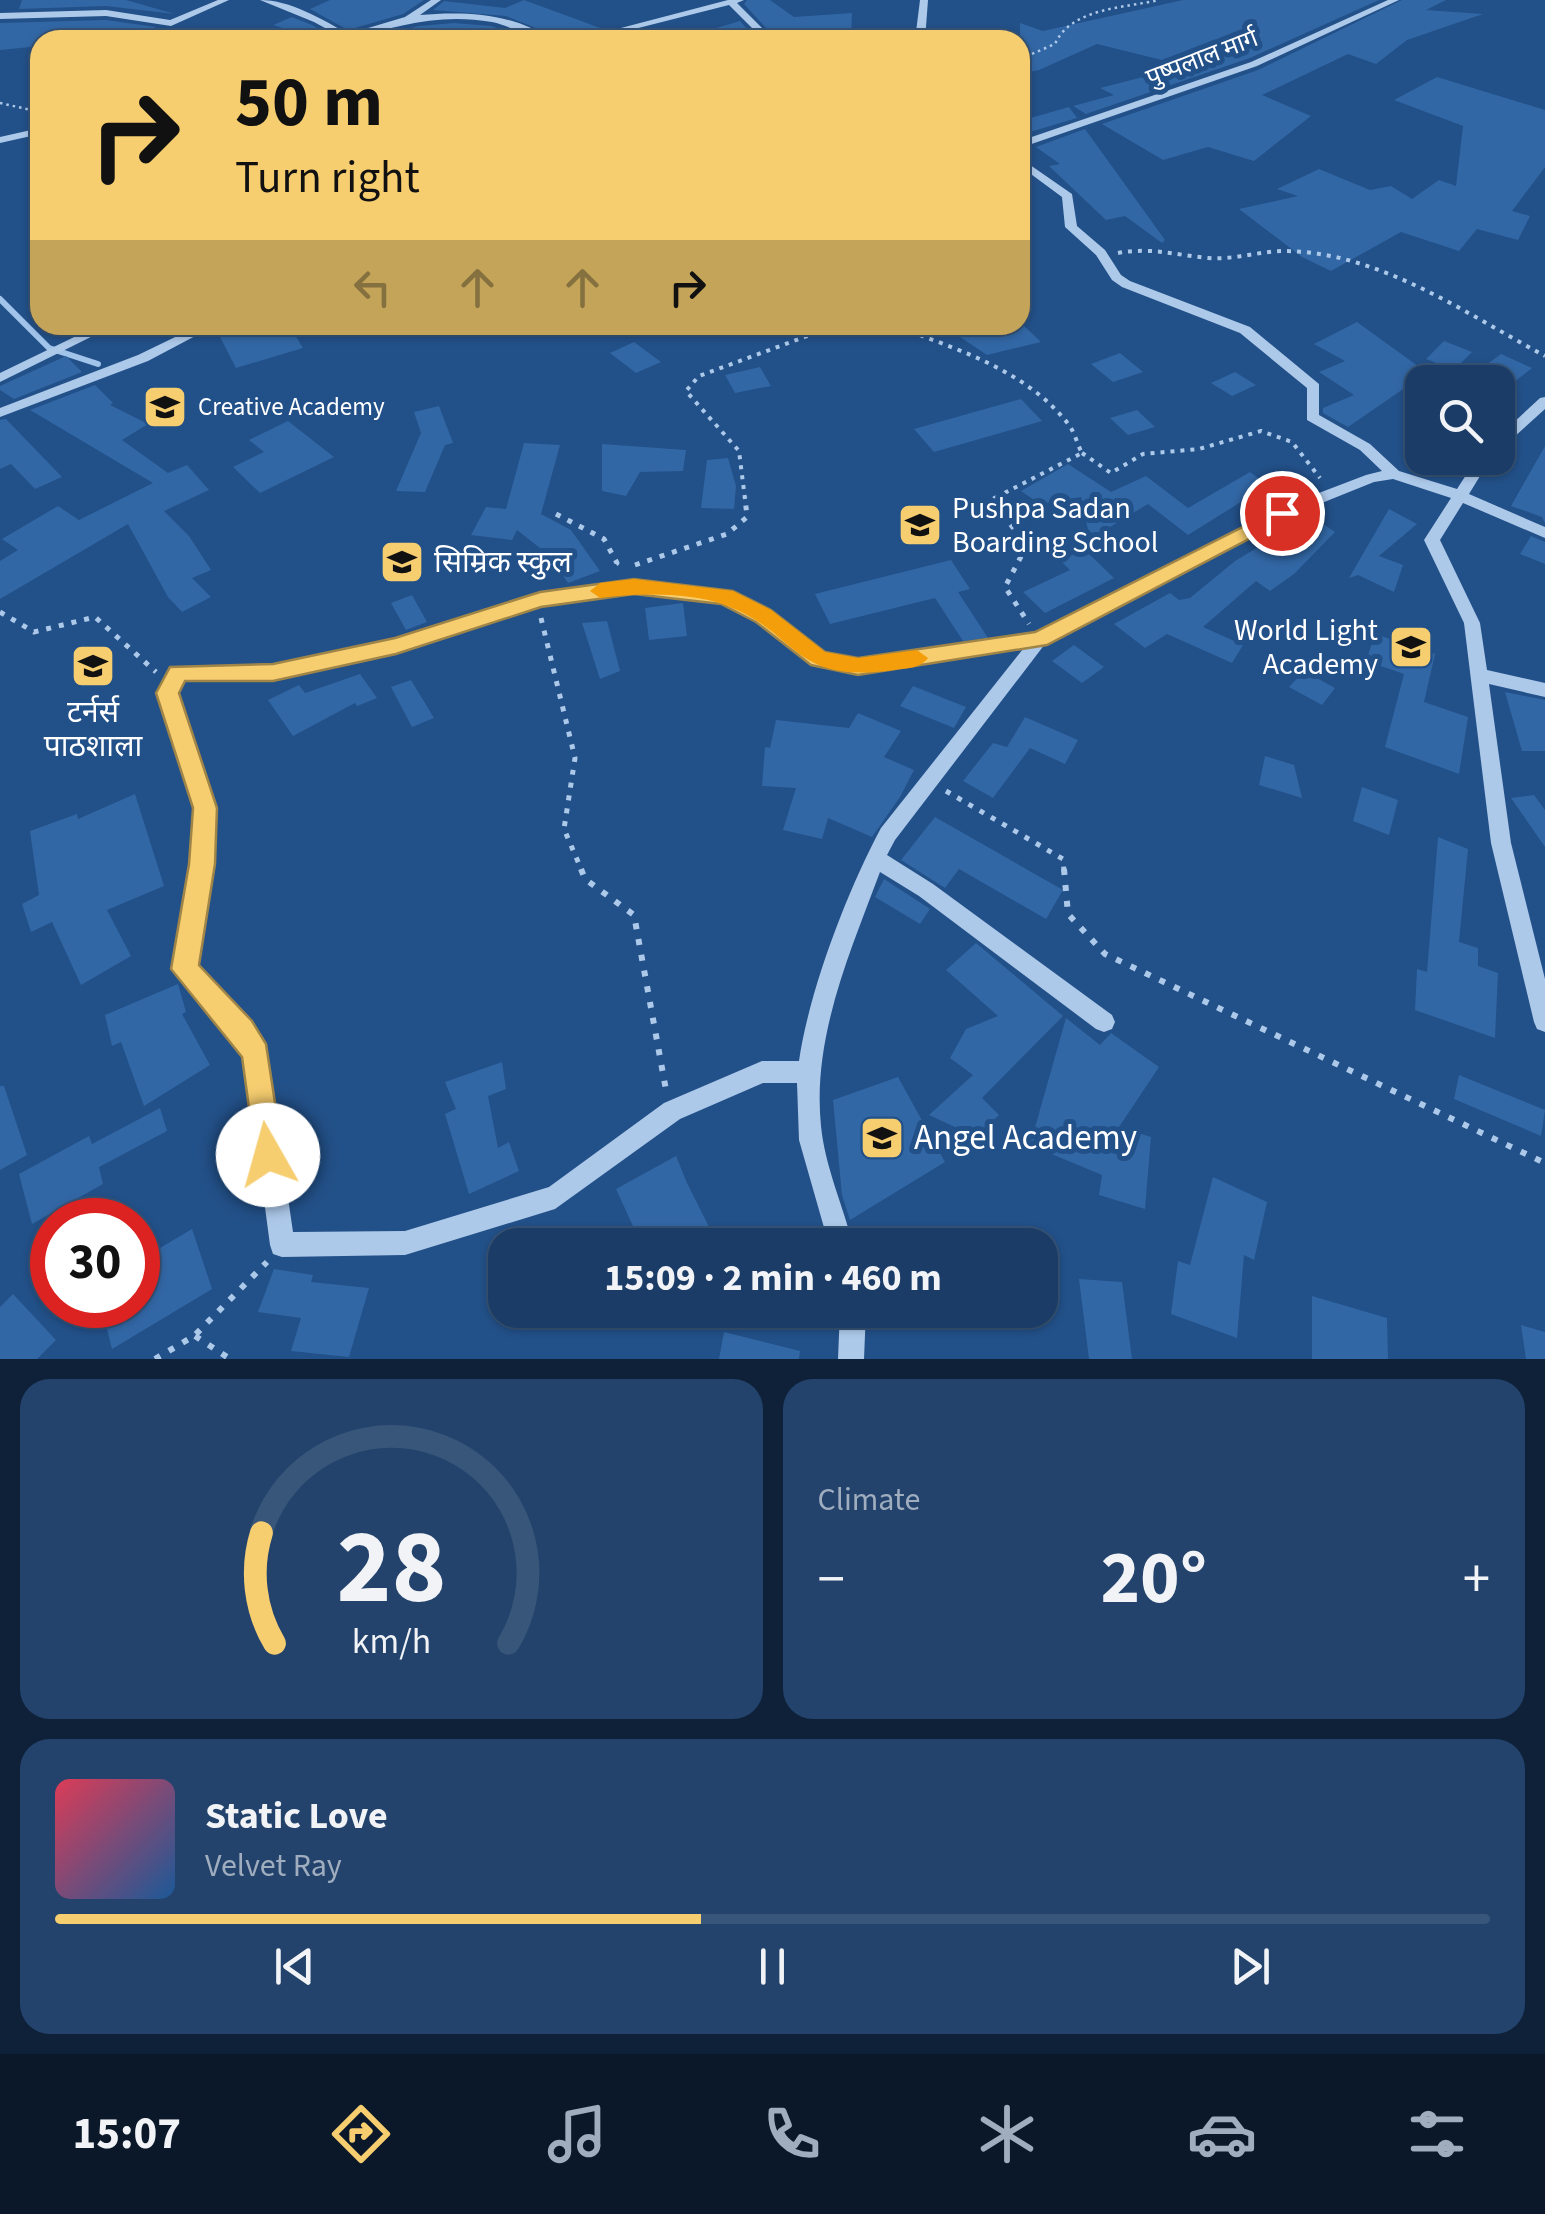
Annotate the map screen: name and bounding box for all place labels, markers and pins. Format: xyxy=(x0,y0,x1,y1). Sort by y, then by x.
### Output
school or university icon: Creative Academy xyxy=(142,384,188,430)
place label: Creative Academy xyxy=(198,389,385,425)
pin xyxy=(1240,471,1325,556)
place label: Pushpa Sadan Boarding School xyxy=(952,487,1158,564)
school or university icon: Pushpa Sadan Boarding School xyxy=(897,502,943,548)
school or university icon: सिम्रिक स्कुल xyxy=(379,539,425,585)
place label: सिम्रिक स्कुल xyxy=(434,541,573,584)
place label: World Light Academy xyxy=(1234,609,1378,686)
school or university icon: World Light Academy xyxy=(1388,624,1434,670)
school or university icon: टर्नर्स पाठशाला xyxy=(70,643,116,689)
place label: टर्नर्स पाठशाला xyxy=(44,691,143,768)
place label: Angel Academy xyxy=(914,1113,1137,1163)
school or university icon: Angel Academy xyxy=(859,1115,905,1161)

